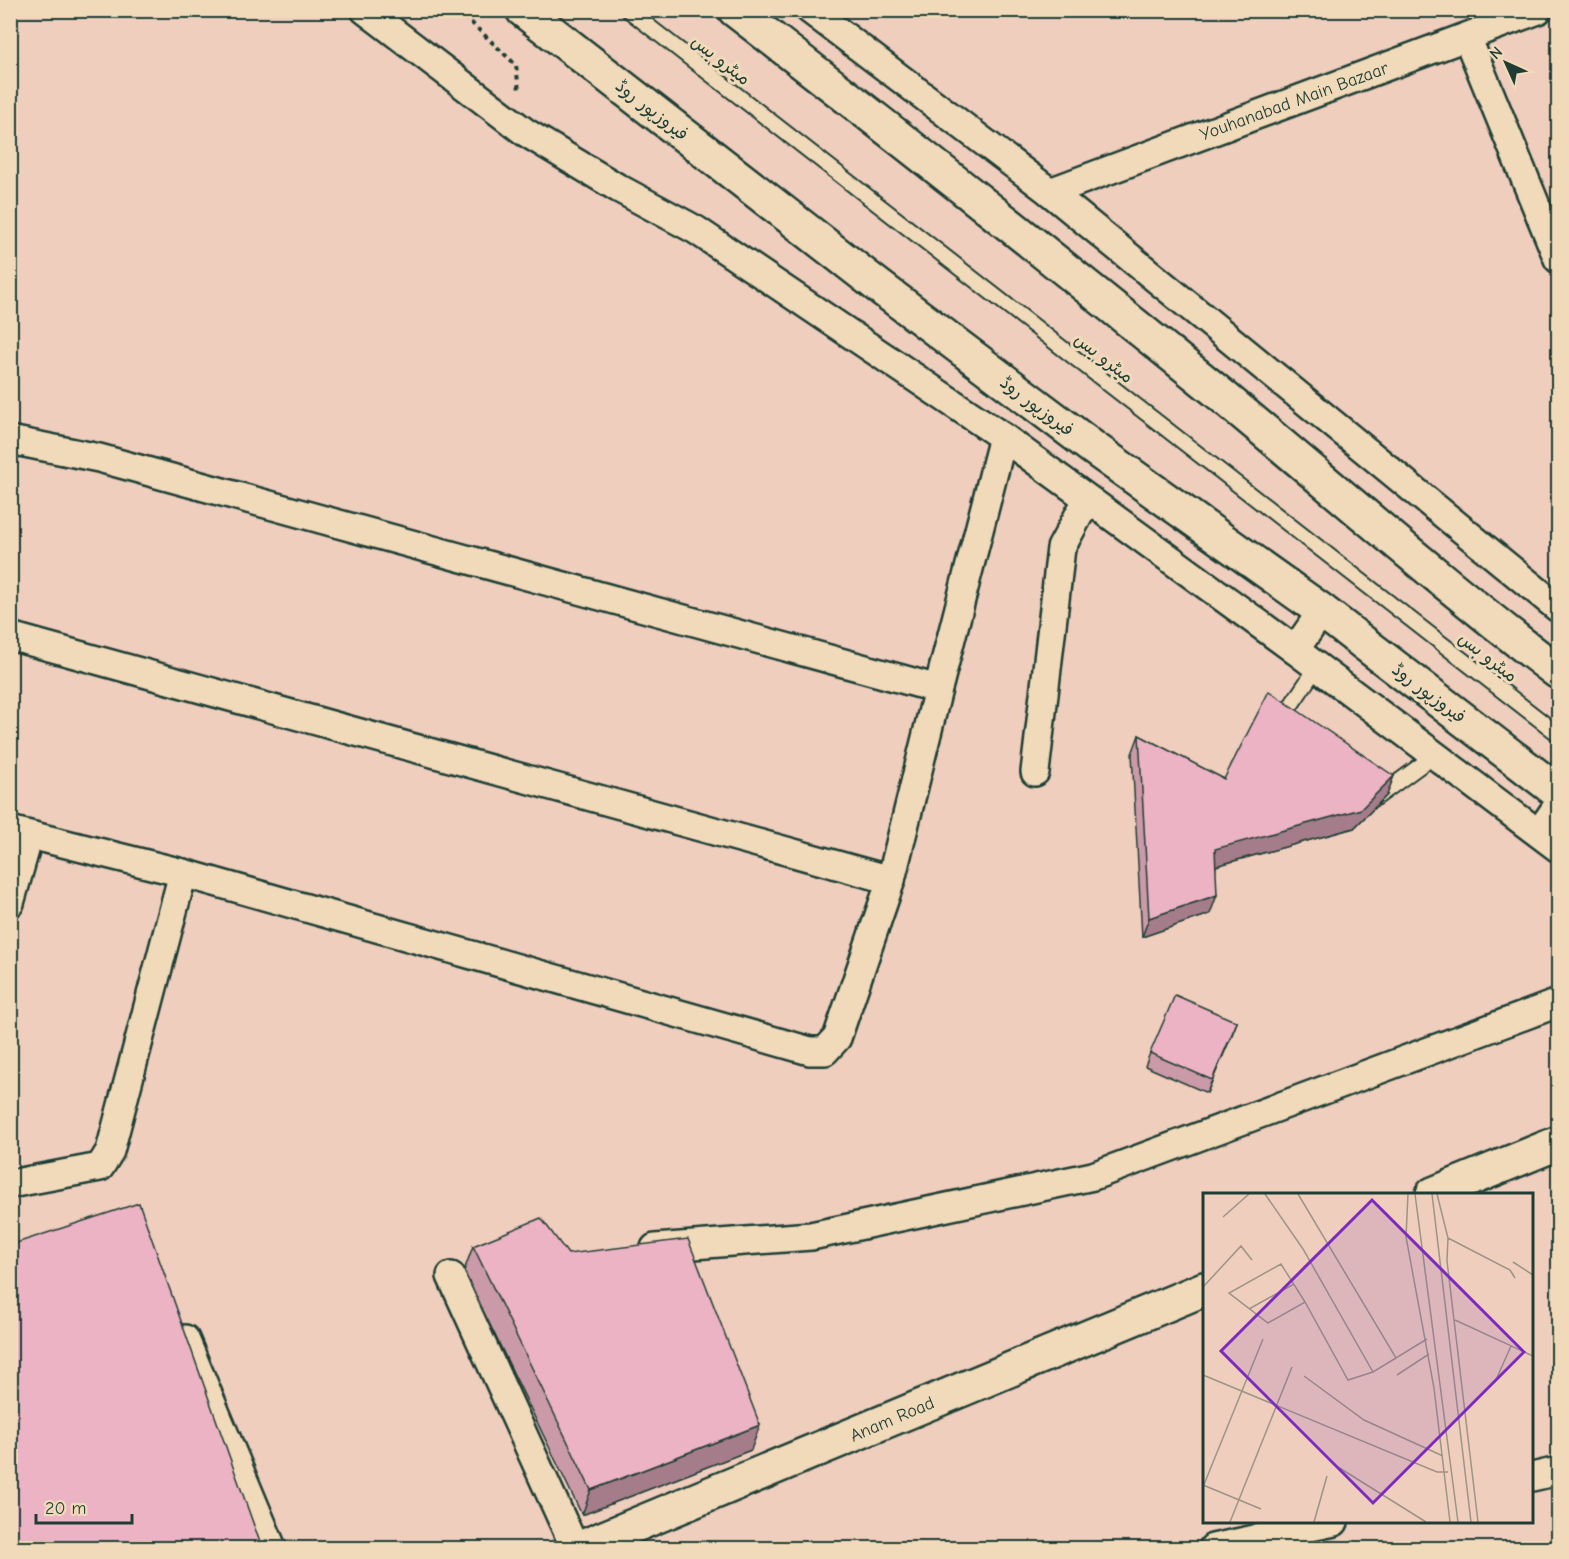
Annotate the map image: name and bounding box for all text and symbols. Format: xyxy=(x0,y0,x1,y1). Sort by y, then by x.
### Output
street label: میٹرو بس xyxy=(687,31,754,90)
north arrow xyxy=(1476,33,1536,93)
text: N xyxy=(1486,43,1506,63)
street label: Youhanabad Main Bazaar xyxy=(1197,57,1392,145)
street label: فیروزپور روڈ xyxy=(610,75,692,146)
street label: میٹرو بس xyxy=(1070,329,1137,388)
street label: فیروزپور روڈ xyxy=(995,372,1078,442)
street label: میٹرو بس xyxy=(1454,628,1521,687)
street label: فیروزپور روڈ xyxy=(1387,659,1470,729)
inset map xyxy=(1203,1193,1533,1523)
street label: Anam Road xyxy=(847,1392,937,1447)
scale bar xyxy=(36,1487,132,1525)
text: 20 m xyxy=(45,1498,86,1519)

